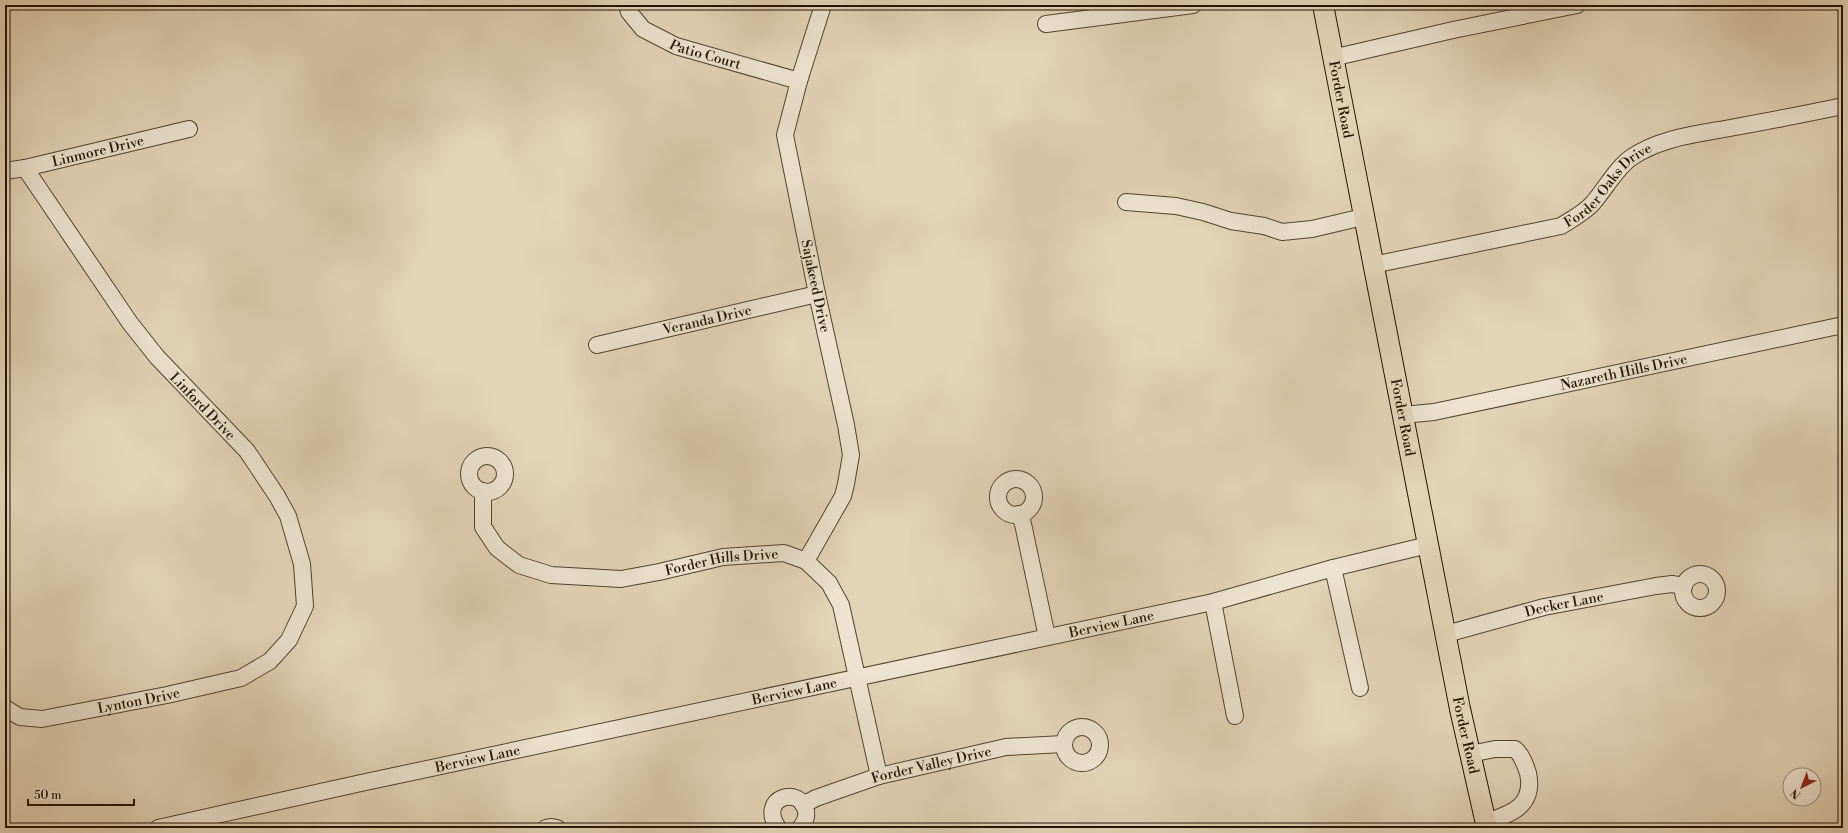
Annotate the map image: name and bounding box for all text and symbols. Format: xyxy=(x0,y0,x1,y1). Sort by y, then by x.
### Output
street label: Patio Court xyxy=(666,36,743,74)
street label: Forder Road xyxy=(1324,59,1357,140)
street label: Linmore Drive xyxy=(50,132,146,171)
street label: Forder Oaks Drive xyxy=(1561,140,1655,232)
street label: Sajakeed Drive xyxy=(796,238,834,334)
street label: Veranda Drive xyxy=(660,301,754,340)
street label: Nazareth Hills Drive xyxy=(1559,350,1689,395)
street label: Linford Drive xyxy=(165,369,239,444)
street label: Forder Road xyxy=(1386,377,1419,458)
street label: Forder Hills Drive xyxy=(663,545,779,580)
street label: Decker Lane xyxy=(1523,588,1605,622)
street label: Berview Lane xyxy=(1066,607,1156,643)
street label: Berview Lane xyxy=(749,674,839,710)
street label: Lynton Drive xyxy=(96,684,182,718)
street label: Forder Road xyxy=(1448,695,1482,776)
street label: Berview Lane xyxy=(433,741,522,777)
street label: Forder Valley Drive xyxy=(869,743,993,788)
north arrow xyxy=(1782,767,1822,807)
scale bar xyxy=(28,781,134,807)
text: N xyxy=(1788,785,1804,802)
text: 50 m xyxy=(34,788,62,803)

